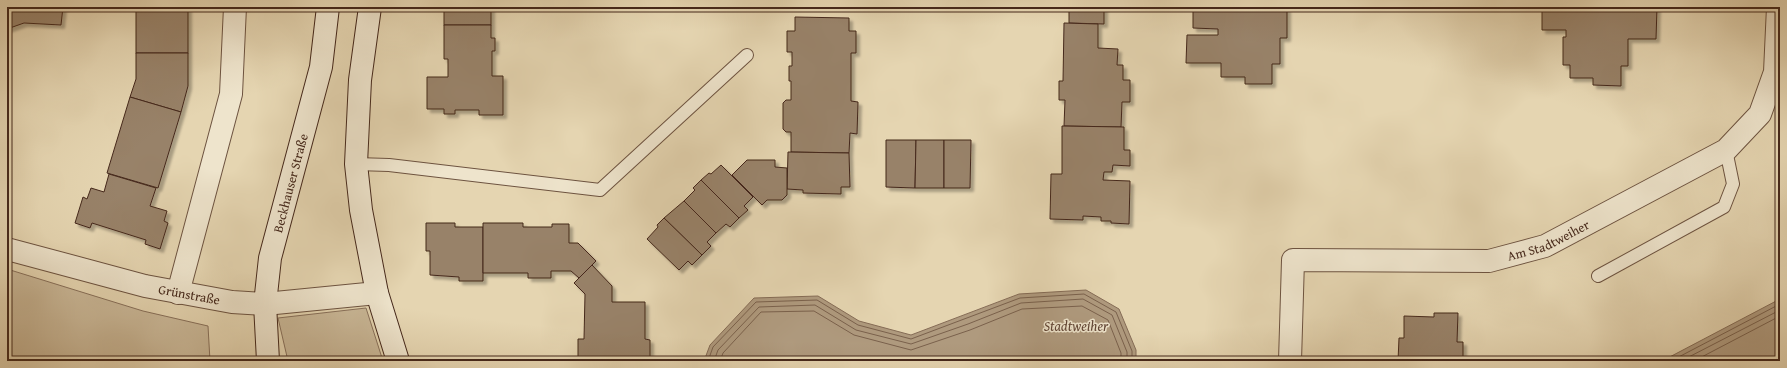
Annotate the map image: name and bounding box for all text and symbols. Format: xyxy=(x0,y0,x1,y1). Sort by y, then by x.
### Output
street label: Beckhauser Straße xyxy=(268,131,313,235)
street label: Am Stadtweiher xyxy=(1505,215,1593,266)
street label: Grünstraße xyxy=(157,280,222,310)
water label: Stadtweiher xyxy=(1044,316,1109,336)

